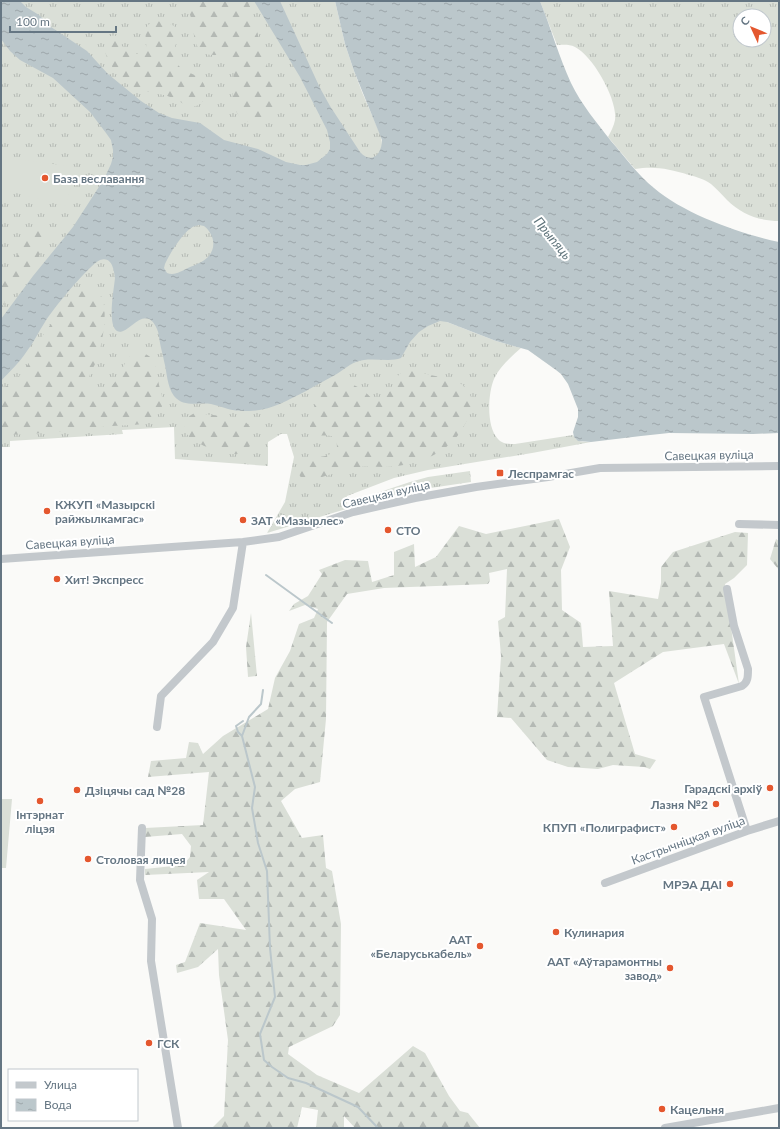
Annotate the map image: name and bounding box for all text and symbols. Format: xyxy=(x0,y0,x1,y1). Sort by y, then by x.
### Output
scale bar xyxy=(10,8,116,34)
north arrow xyxy=(732,8,772,48)
text: С xyxy=(737,13,752,28)
text: 100 m xyxy=(16,14,50,29)
place label: База веславання xyxy=(53,171,144,186)
marker: База веславання xyxy=(40,173,50,183)
water label: Прыпяць xyxy=(531,213,575,263)
street label: Савецкая вуліца xyxy=(664,447,754,463)
place label: Леспрамгас xyxy=(507,466,574,481)
marker: Леспрамгас xyxy=(495,468,505,478)
street label: Савецкая вуліца xyxy=(341,477,431,511)
place label: КЖУП «Мазырскі райжылкамгас» xyxy=(55,497,155,526)
marker: КЖУП «Мазырскі райжылкамгас» xyxy=(42,506,52,516)
place label: ЗАТ «Мазырлес» xyxy=(251,513,344,528)
marker: ЗАТ «Мазырлес» xyxy=(238,515,248,525)
place label: СТО xyxy=(396,523,421,538)
marker: СТО xyxy=(383,525,393,535)
street label: Савецкая вуліца xyxy=(25,531,115,553)
place label: Хит! Экспресс xyxy=(65,572,144,587)
marker: Хит! Экспресс xyxy=(52,574,62,584)
place label: Гарадскі архіў xyxy=(684,781,763,796)
place label: Дзіцячы сад №28 xyxy=(85,783,185,798)
marker: Гарадскі архіў xyxy=(765,783,775,793)
marker: Дзіцячы сад №28 xyxy=(72,785,82,795)
marker: Інтэрнат ліцэя xyxy=(35,796,45,806)
place label: Лазня №2 xyxy=(650,797,708,812)
marker: Лазня №2 xyxy=(711,799,721,809)
place label: Інтэрнат ліцэя xyxy=(16,807,65,836)
street label: Кастрычніцкая вуліца xyxy=(629,812,747,868)
place label: КПУП «Полиграфист» xyxy=(543,820,666,835)
marker: КПУП «Полиграфист» xyxy=(669,822,679,832)
place label: Столовая лицея xyxy=(96,852,186,867)
marker: Столовая лицея xyxy=(83,854,93,864)
place label: МРЭА ДАІ xyxy=(663,877,722,892)
marker: МРЭА ДАІ xyxy=(725,879,735,889)
place label: Кулинария xyxy=(564,925,624,940)
marker: Кулинария xyxy=(551,927,561,937)
place label: ААТ «Беларуськабель» xyxy=(370,932,473,961)
marker: ААТ «Беларуськабель» xyxy=(475,941,485,951)
place label: ААТ «Аўтарамонтны завод» xyxy=(546,954,662,983)
marker: ААТ «Аўтарамонтны завод» xyxy=(665,963,675,973)
place label: ГСК xyxy=(157,1036,180,1051)
marker: ГСК xyxy=(144,1038,154,1048)
legend xyxy=(8,1069,138,1121)
text: Улица xyxy=(44,1077,77,1092)
text: Вода xyxy=(44,1097,72,1112)
place label: Кацельня xyxy=(670,1102,724,1117)
marker: Кацельня xyxy=(657,1104,667,1114)

